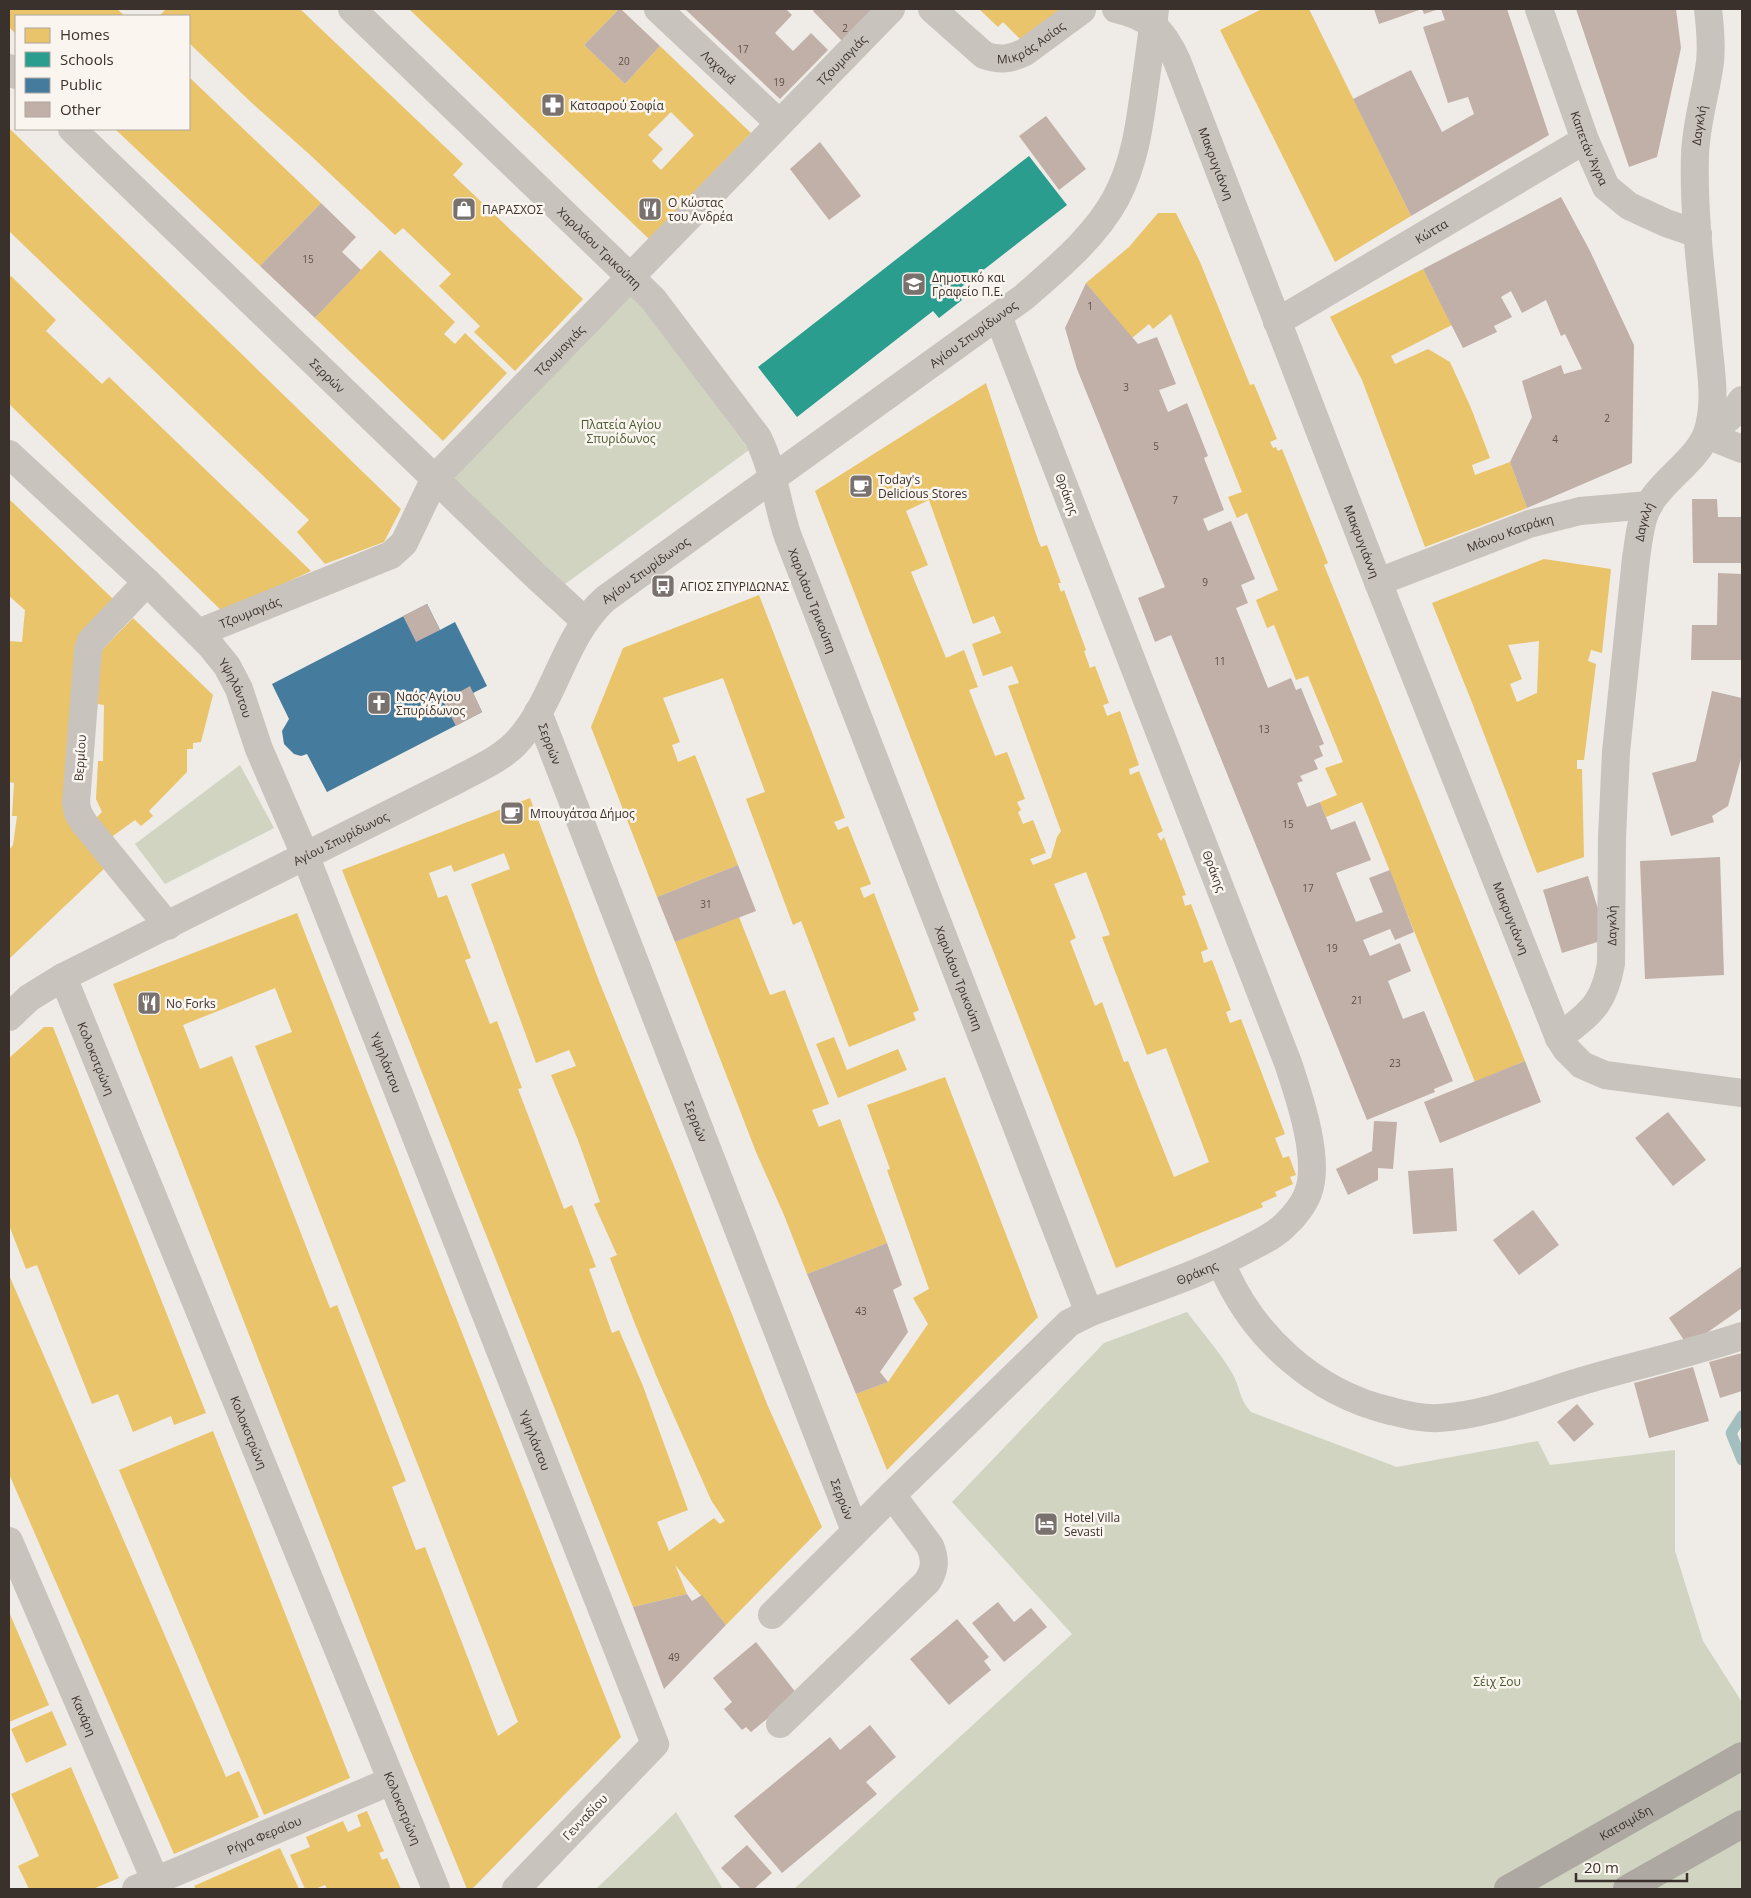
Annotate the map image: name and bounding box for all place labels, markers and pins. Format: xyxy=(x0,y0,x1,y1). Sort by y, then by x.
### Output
pharmacy icon: Κατσαρού Σοφία xyxy=(540,92,566,118)
place label: Κατσαρού Σοφία xyxy=(570,97,665,114)
place label: Ο Κώστας του Ανδρέα xyxy=(668,194,734,225)
shop icon: ΠΑΡΑΣΧΟΣ xyxy=(451,196,477,222)
restaurant icon: Ο Κώστας του Ανδρέα xyxy=(637,196,663,222)
place label: ΠΑΡΑΣΧΟΣ xyxy=(482,201,543,218)
place label: Δημοτικό και Γραφείο Π.Ε. xyxy=(932,269,1005,300)
school or university icon: Δημοτικό και Γραφείο Π.Ε. xyxy=(901,271,927,297)
place label: Today's Delicious Stores xyxy=(878,471,967,502)
cafe icon: Today's Delicious Stores xyxy=(848,473,874,499)
bus stop icon: ΑΓΙΟΣ ΣΠΥΡΙΔΩΝΑΣ xyxy=(650,573,676,599)
place label: ΑΓΙΟΣ ΣΠΥΡΙΔΩΝΑΣ xyxy=(680,578,789,595)
place label: Ναός Αγίου Σπυρίδωνος xyxy=(396,688,465,719)
church icon: Ναός Αγίου Σπυρίδωνος xyxy=(366,690,392,716)
cafe icon: Μπουγάτσα Δήμος xyxy=(499,800,525,826)
place label: Μπουγάτσα Δήμος xyxy=(530,805,635,822)
restaurant icon: No Forks xyxy=(136,990,162,1016)
place label: No Forks xyxy=(166,995,216,1012)
place label: Hotel Villa Sevasti xyxy=(1064,1509,1120,1540)
hotel icon: Hotel Villa Sevasti xyxy=(1033,1511,1059,1537)

